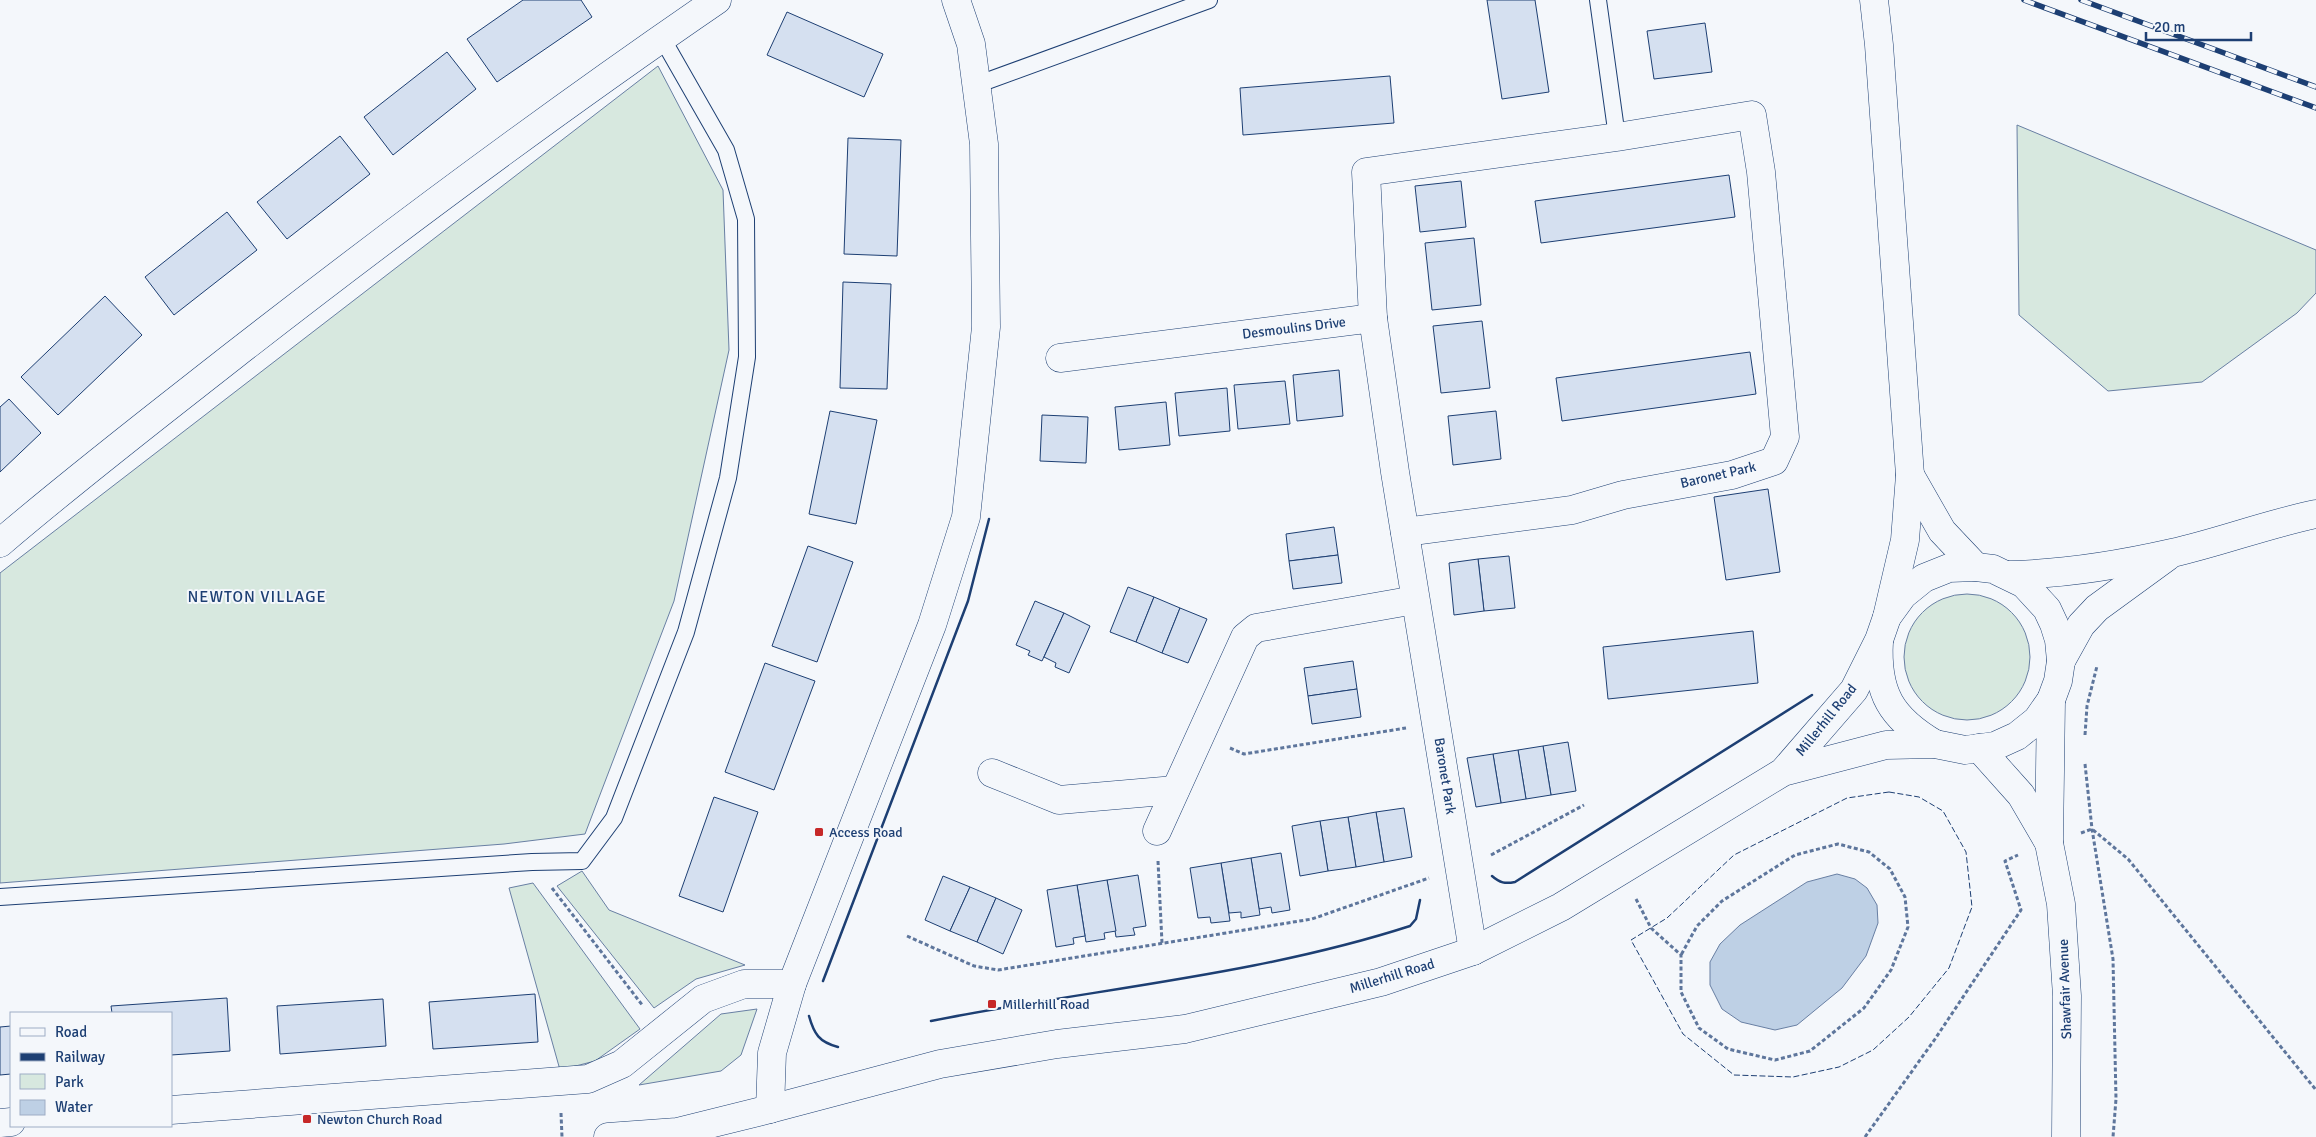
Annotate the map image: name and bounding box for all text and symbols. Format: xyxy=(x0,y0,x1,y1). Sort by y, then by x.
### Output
scale bar xyxy=(2146,10,2251,42)
text: 20 m xyxy=(2154,18,2185,36)
street label: Desmoulins Drive xyxy=(1241,313,1347,343)
street label: Baronet Park xyxy=(1678,458,1758,492)
district label: NEWTON VILLAGE xyxy=(187,587,327,607)
street label: Millerhill Road xyxy=(1792,681,1860,759)
street label: Baronet Park xyxy=(1431,737,1459,815)
place label: Access Road xyxy=(829,824,903,841)
marker: Access Road xyxy=(813,826,825,838)
street label: Shawfair Avenue xyxy=(2055,939,2075,1039)
street label: Millerhill Road xyxy=(1348,955,1436,997)
place label: Millerhill Road xyxy=(1002,996,1090,1013)
marker: Millerhill Road xyxy=(986,998,998,1010)
legend xyxy=(10,1012,172,1127)
text: Road xyxy=(55,1023,87,1041)
text: Railway xyxy=(55,1048,105,1066)
text: Park xyxy=(55,1073,84,1091)
text: Water xyxy=(55,1098,93,1116)
place label: Newton Church Road xyxy=(317,1111,442,1128)
marker: Newton Church Road xyxy=(301,1113,313,1125)

